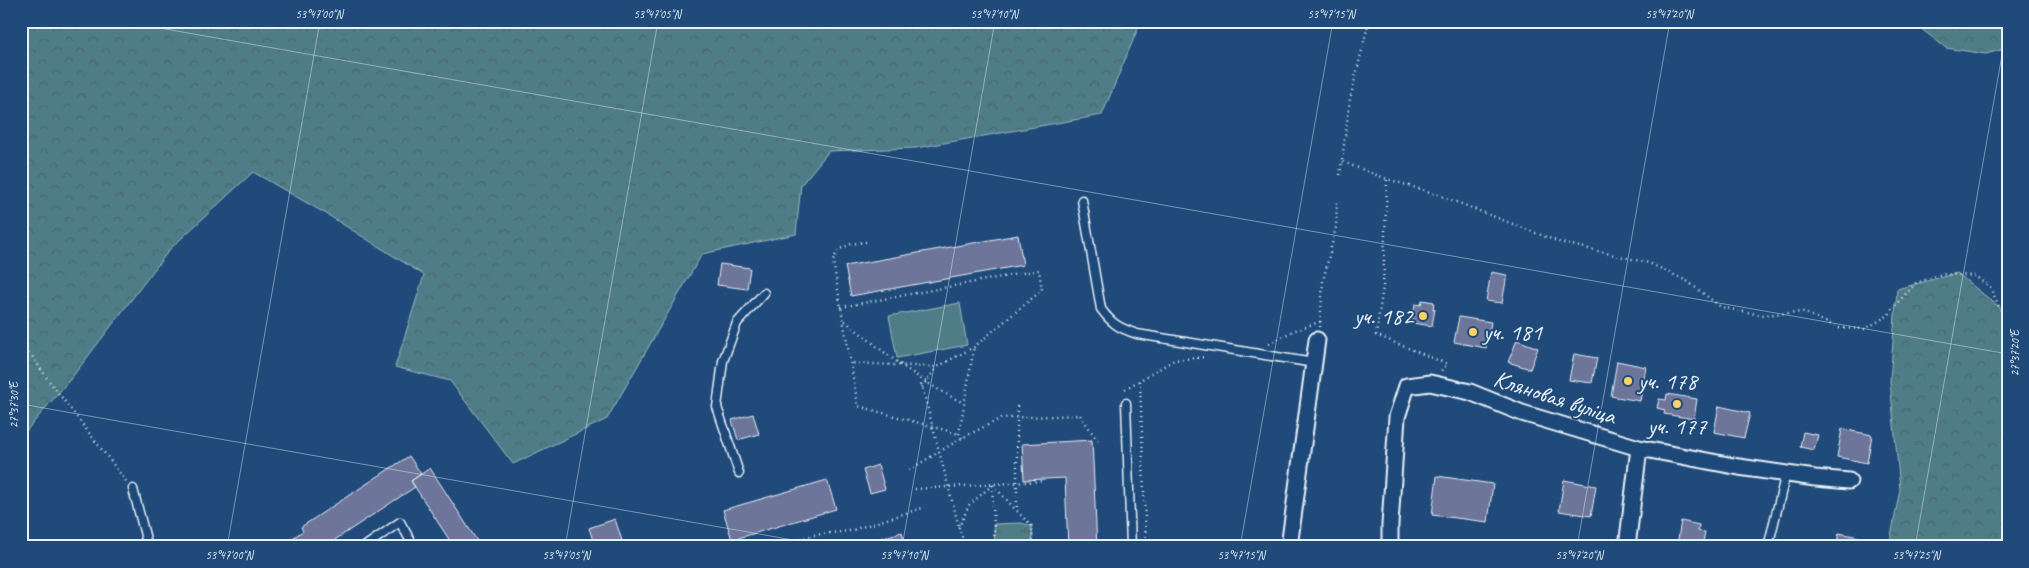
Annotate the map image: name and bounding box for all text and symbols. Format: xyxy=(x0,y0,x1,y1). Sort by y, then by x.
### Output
text: 53°47'00"N xyxy=(295,6,344,22)
text: 53°47'05"N xyxy=(633,6,682,22)
text: 53°47'10"N xyxy=(970,6,1019,22)
text: 53°47'15"N xyxy=(1307,6,1356,22)
text: 53°47'20"N xyxy=(1645,6,1694,22)
place label: уч. 182 xyxy=(1352,301,1415,331)
marker: уч. 182 xyxy=(1417,310,1429,322)
place label: уч. 181 xyxy=(1481,317,1543,347)
marker: уч. 181 xyxy=(1467,326,1479,338)
text: 27°37'20"E xyxy=(2007,328,2023,376)
street label: Кляновая вуліца xyxy=(1490,363,1621,431)
place label: уч. 178 xyxy=(1636,366,1699,396)
marker: уч. 178 xyxy=(1622,375,1634,387)
text: 27°37'30"E xyxy=(6,380,22,428)
marker: уч. 177 xyxy=(1671,398,1683,410)
place label: уч. 177 xyxy=(1645,411,1708,441)
text: 53°47'00"N xyxy=(205,547,254,563)
text: 53°47'05"N xyxy=(542,547,591,563)
text: 53°47'10"N xyxy=(880,547,929,563)
text: 53°47'15"N xyxy=(1217,547,1266,563)
text: 53°47'20"N xyxy=(1555,547,1604,563)
text: 53°47'25"N xyxy=(1892,547,1941,563)

